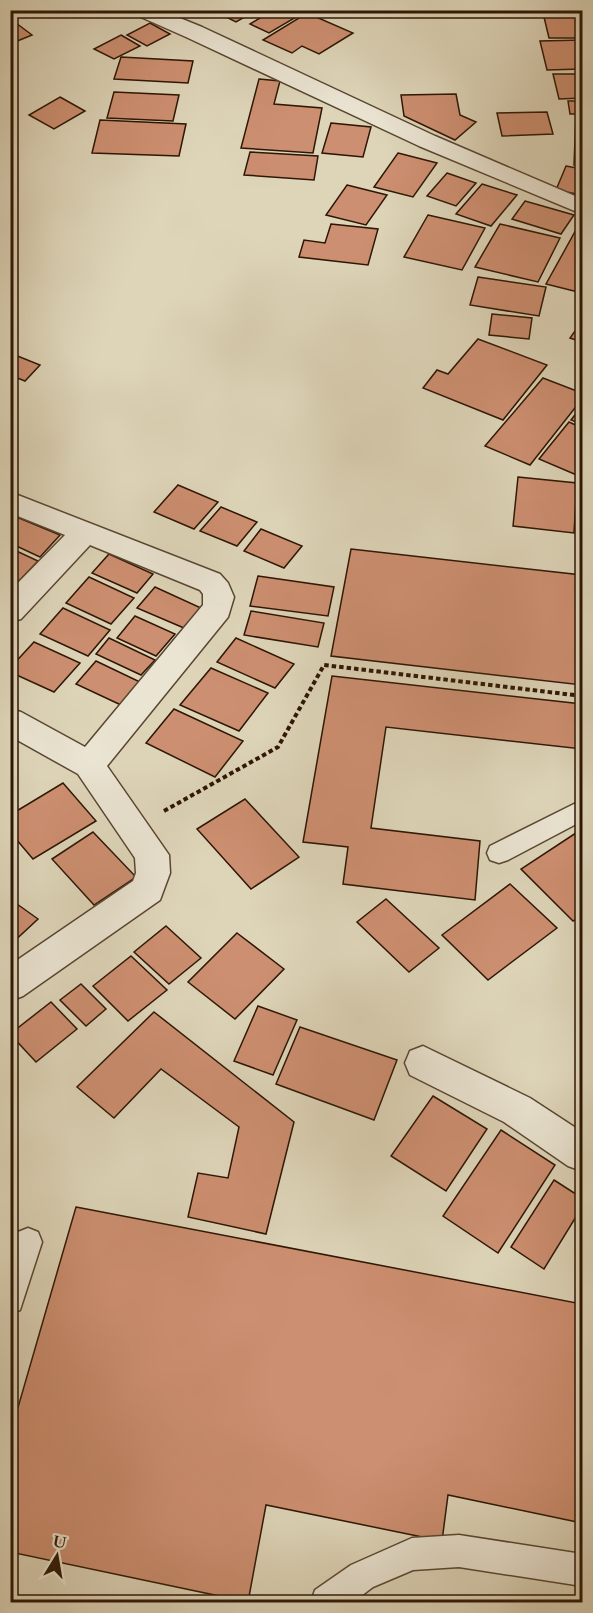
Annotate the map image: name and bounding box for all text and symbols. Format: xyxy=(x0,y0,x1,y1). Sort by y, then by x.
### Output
north arrow xyxy=(27,1526,87,1586)
text: U xyxy=(51,1530,68,1554)

